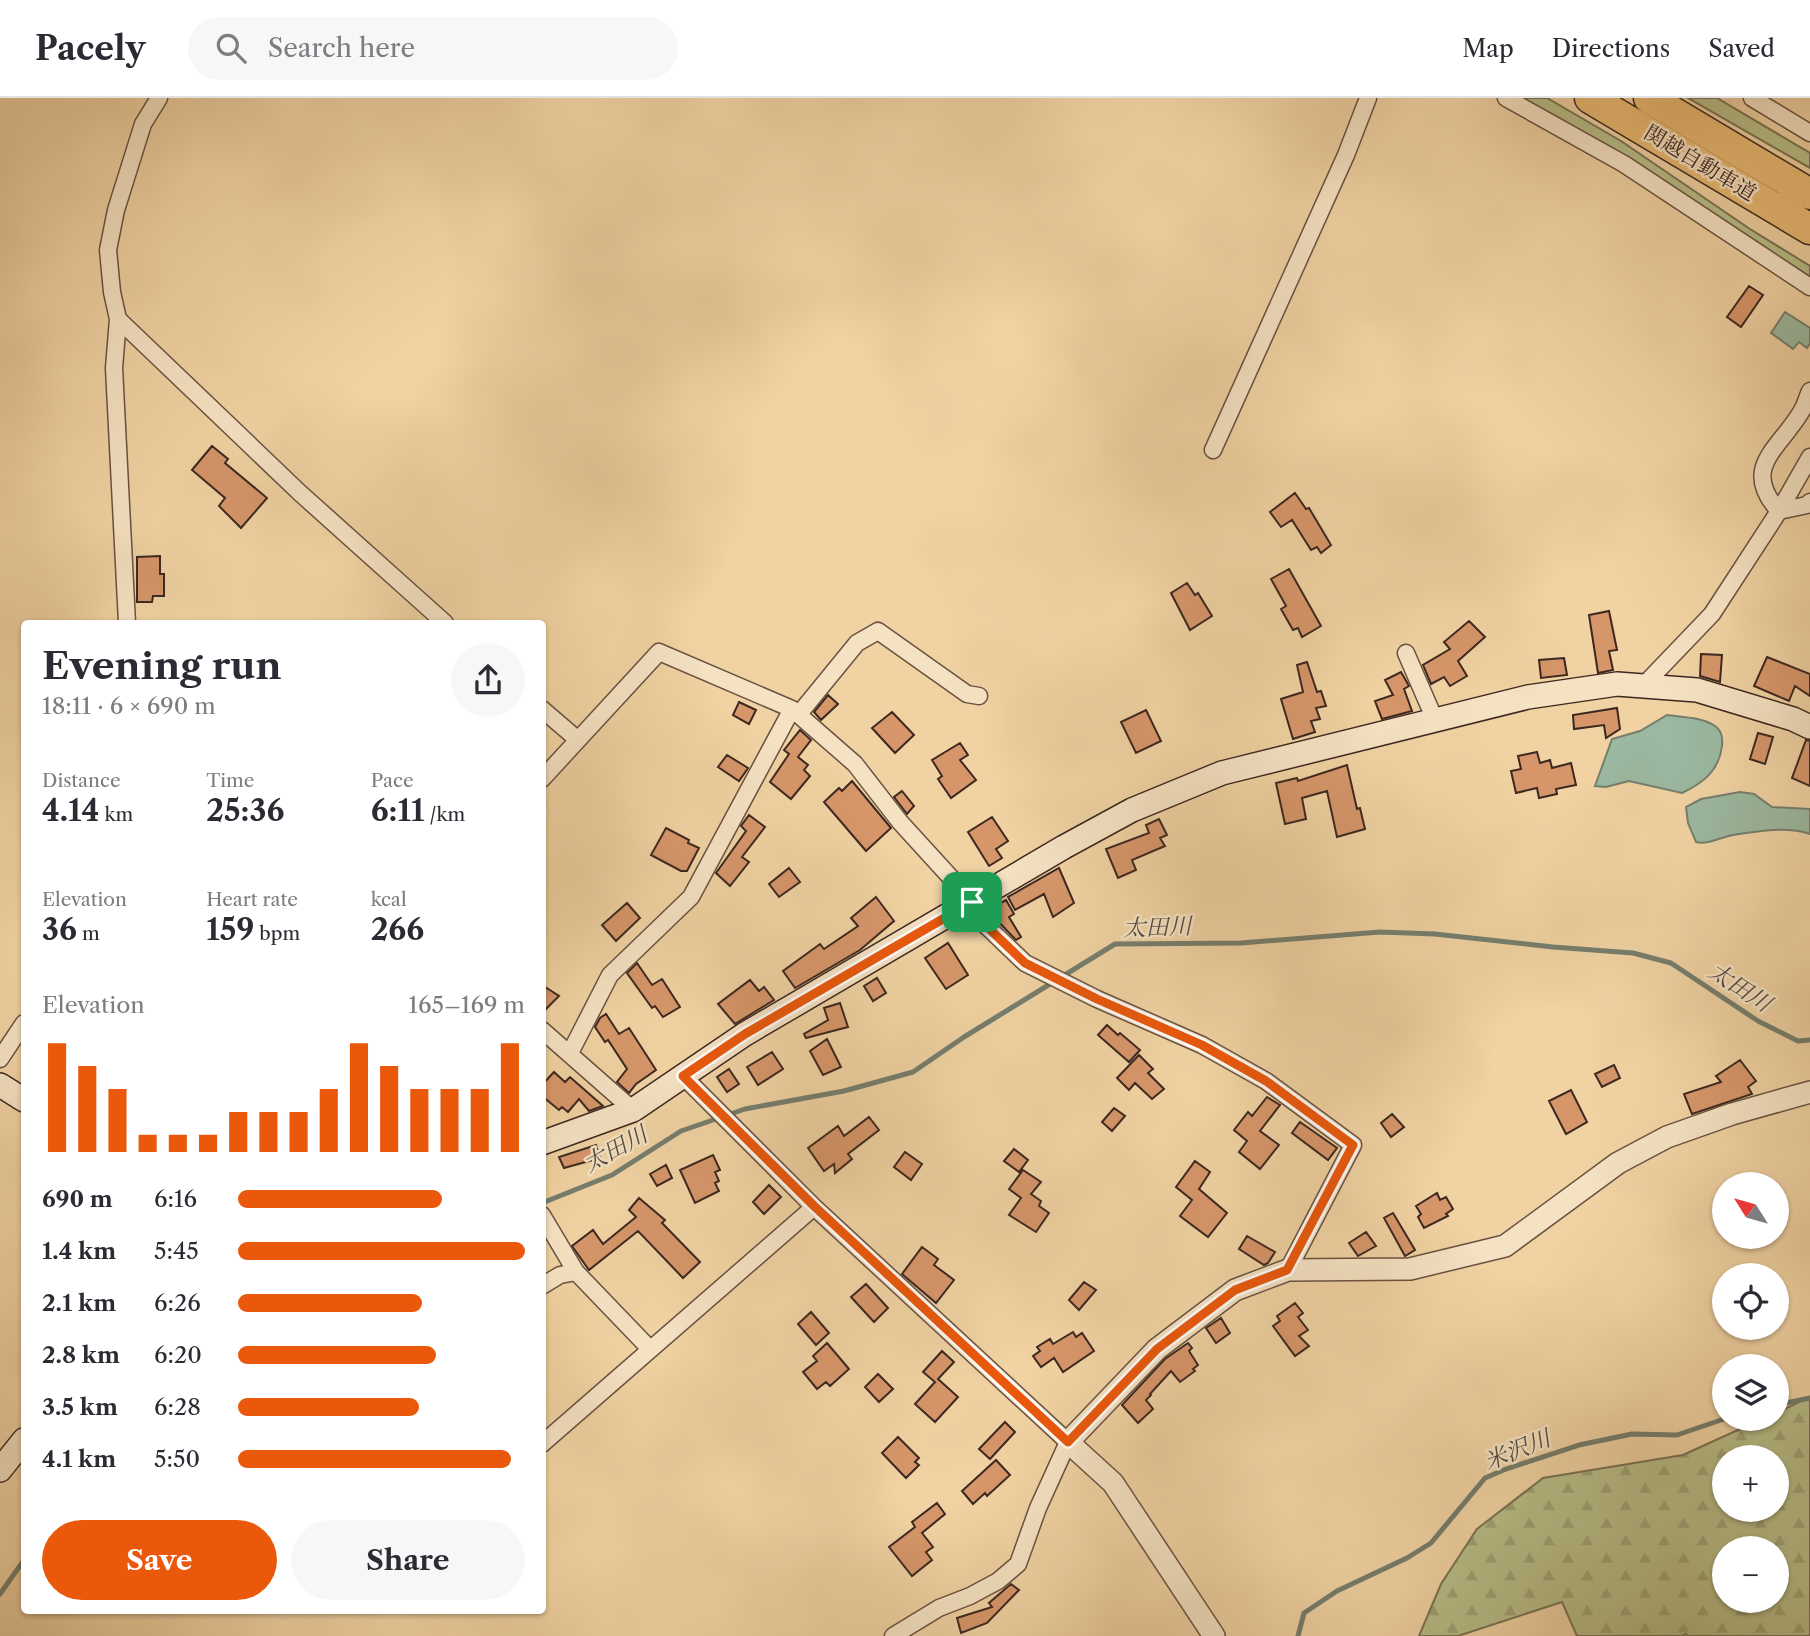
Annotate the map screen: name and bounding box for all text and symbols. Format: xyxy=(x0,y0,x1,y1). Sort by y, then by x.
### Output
search box xyxy=(188,17,678,80)
text: Pacely xyxy=(35,28,146,69)
icon: search xyxy=(212,29,250,67)
text: Search here xyxy=(268,32,415,64)
text: Map xyxy=(1462,34,1514,63)
text: Directions xyxy=(1552,34,1670,63)
text: Saved xyxy=(1708,34,1775,63)
street label: 関越自動車道 xyxy=(1640,119,1761,206)
text: Evening run xyxy=(42,642,282,689)
button: share xyxy=(451,643,525,717)
text: 18:11 · 6 × 690 m xyxy=(42,692,216,720)
text: Distance xyxy=(42,769,121,792)
text: Time xyxy=(206,769,254,792)
text: Pace xyxy=(371,769,414,792)
text: 4.14 xyxy=(42,792,99,829)
text: 25:36 xyxy=(206,792,284,829)
text: 6:11 xyxy=(371,792,425,829)
text: km xyxy=(99,803,133,826)
text: /km xyxy=(425,803,465,826)
pin xyxy=(942,872,1002,932)
icon: arrive xyxy=(953,883,991,921)
text: Elevation xyxy=(42,888,127,911)
text: Heart rate xyxy=(206,888,298,911)
text: kcal xyxy=(371,888,407,911)
text: 36 xyxy=(42,911,77,948)
text: 159 xyxy=(206,911,254,948)
text: 266 xyxy=(371,911,424,948)
water label: 太田川 xyxy=(1122,912,1195,942)
text: m xyxy=(77,922,100,945)
text: bpm xyxy=(254,922,300,945)
water label: 太田川 xyxy=(1703,956,1779,1019)
text: Elevation xyxy=(42,991,145,1019)
text: 165–169 m xyxy=(408,991,525,1019)
water label: 太田川 xyxy=(578,1119,655,1178)
north arrow xyxy=(1712,1172,1788,1250)
map controls xyxy=(1712,1172,1789,1613)
text: 690 m xyxy=(42,1185,113,1213)
text: 6:16 xyxy=(154,1185,197,1213)
text: 1.4 km xyxy=(42,1237,116,1265)
text: 5:45 xyxy=(154,1237,199,1265)
button: locate xyxy=(1712,1263,1789,1340)
text: 2.1 km xyxy=(42,1289,116,1317)
text: 6:26 xyxy=(154,1289,201,1317)
text: 2.8 km xyxy=(42,1341,120,1369)
text: 6:20 xyxy=(154,1341,202,1369)
button: layers xyxy=(1712,1354,1789,1431)
text: 3.5 km xyxy=(42,1393,118,1421)
text: 6:28 xyxy=(154,1393,201,1421)
water label: 米沢川 xyxy=(1480,1423,1557,1476)
text: 4.1 km xyxy=(42,1445,116,1473)
text: 5:50 xyxy=(154,1445,200,1473)
button: + xyxy=(1712,1445,1789,1522)
button: Save xyxy=(42,1520,277,1600)
button: Share xyxy=(291,1520,525,1600)
button: − xyxy=(1712,1536,1789,1613)

